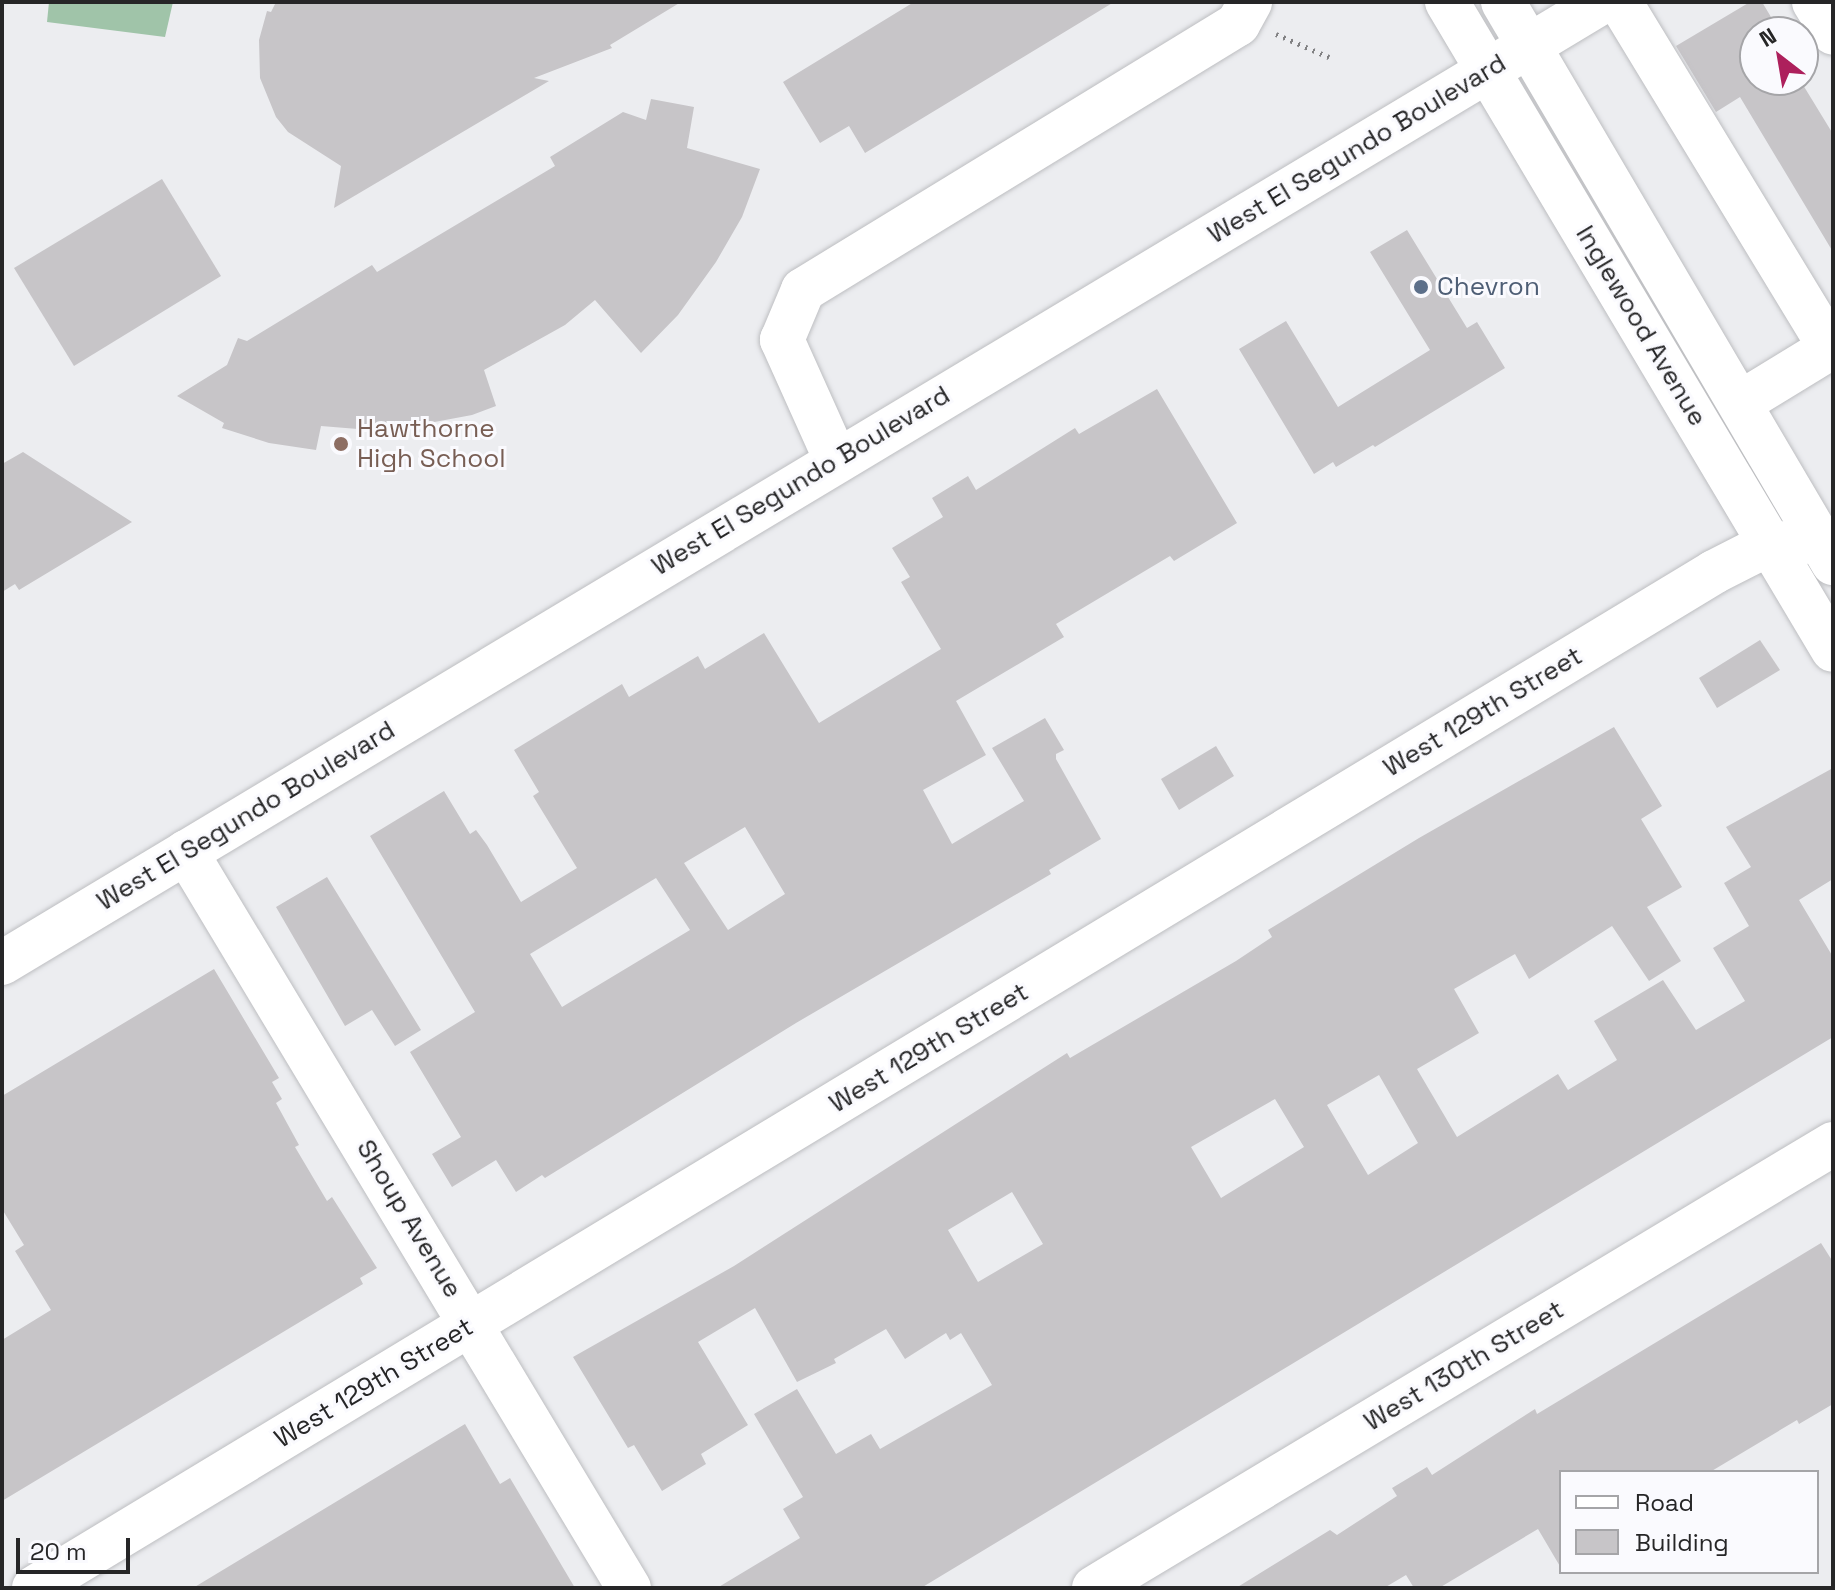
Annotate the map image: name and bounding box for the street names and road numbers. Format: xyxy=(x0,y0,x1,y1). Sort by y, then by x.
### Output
street label: West El Segundo Boulevard xyxy=(1202,48,1512,250)
street label: Inglewood Avenue xyxy=(1569,220,1713,432)
street label: West El Segundo Boulevard xyxy=(646,380,956,582)
street label: West 129th Street xyxy=(1378,640,1588,784)
street label: West El Segundo Boulevard xyxy=(91,715,401,917)
street label: West 129th Street xyxy=(824,976,1034,1120)
street label: Shoup Avenue xyxy=(350,1134,468,1304)
street label: West 130th Street xyxy=(1359,1294,1569,1438)
street label: West 129th Street xyxy=(269,1311,479,1455)

